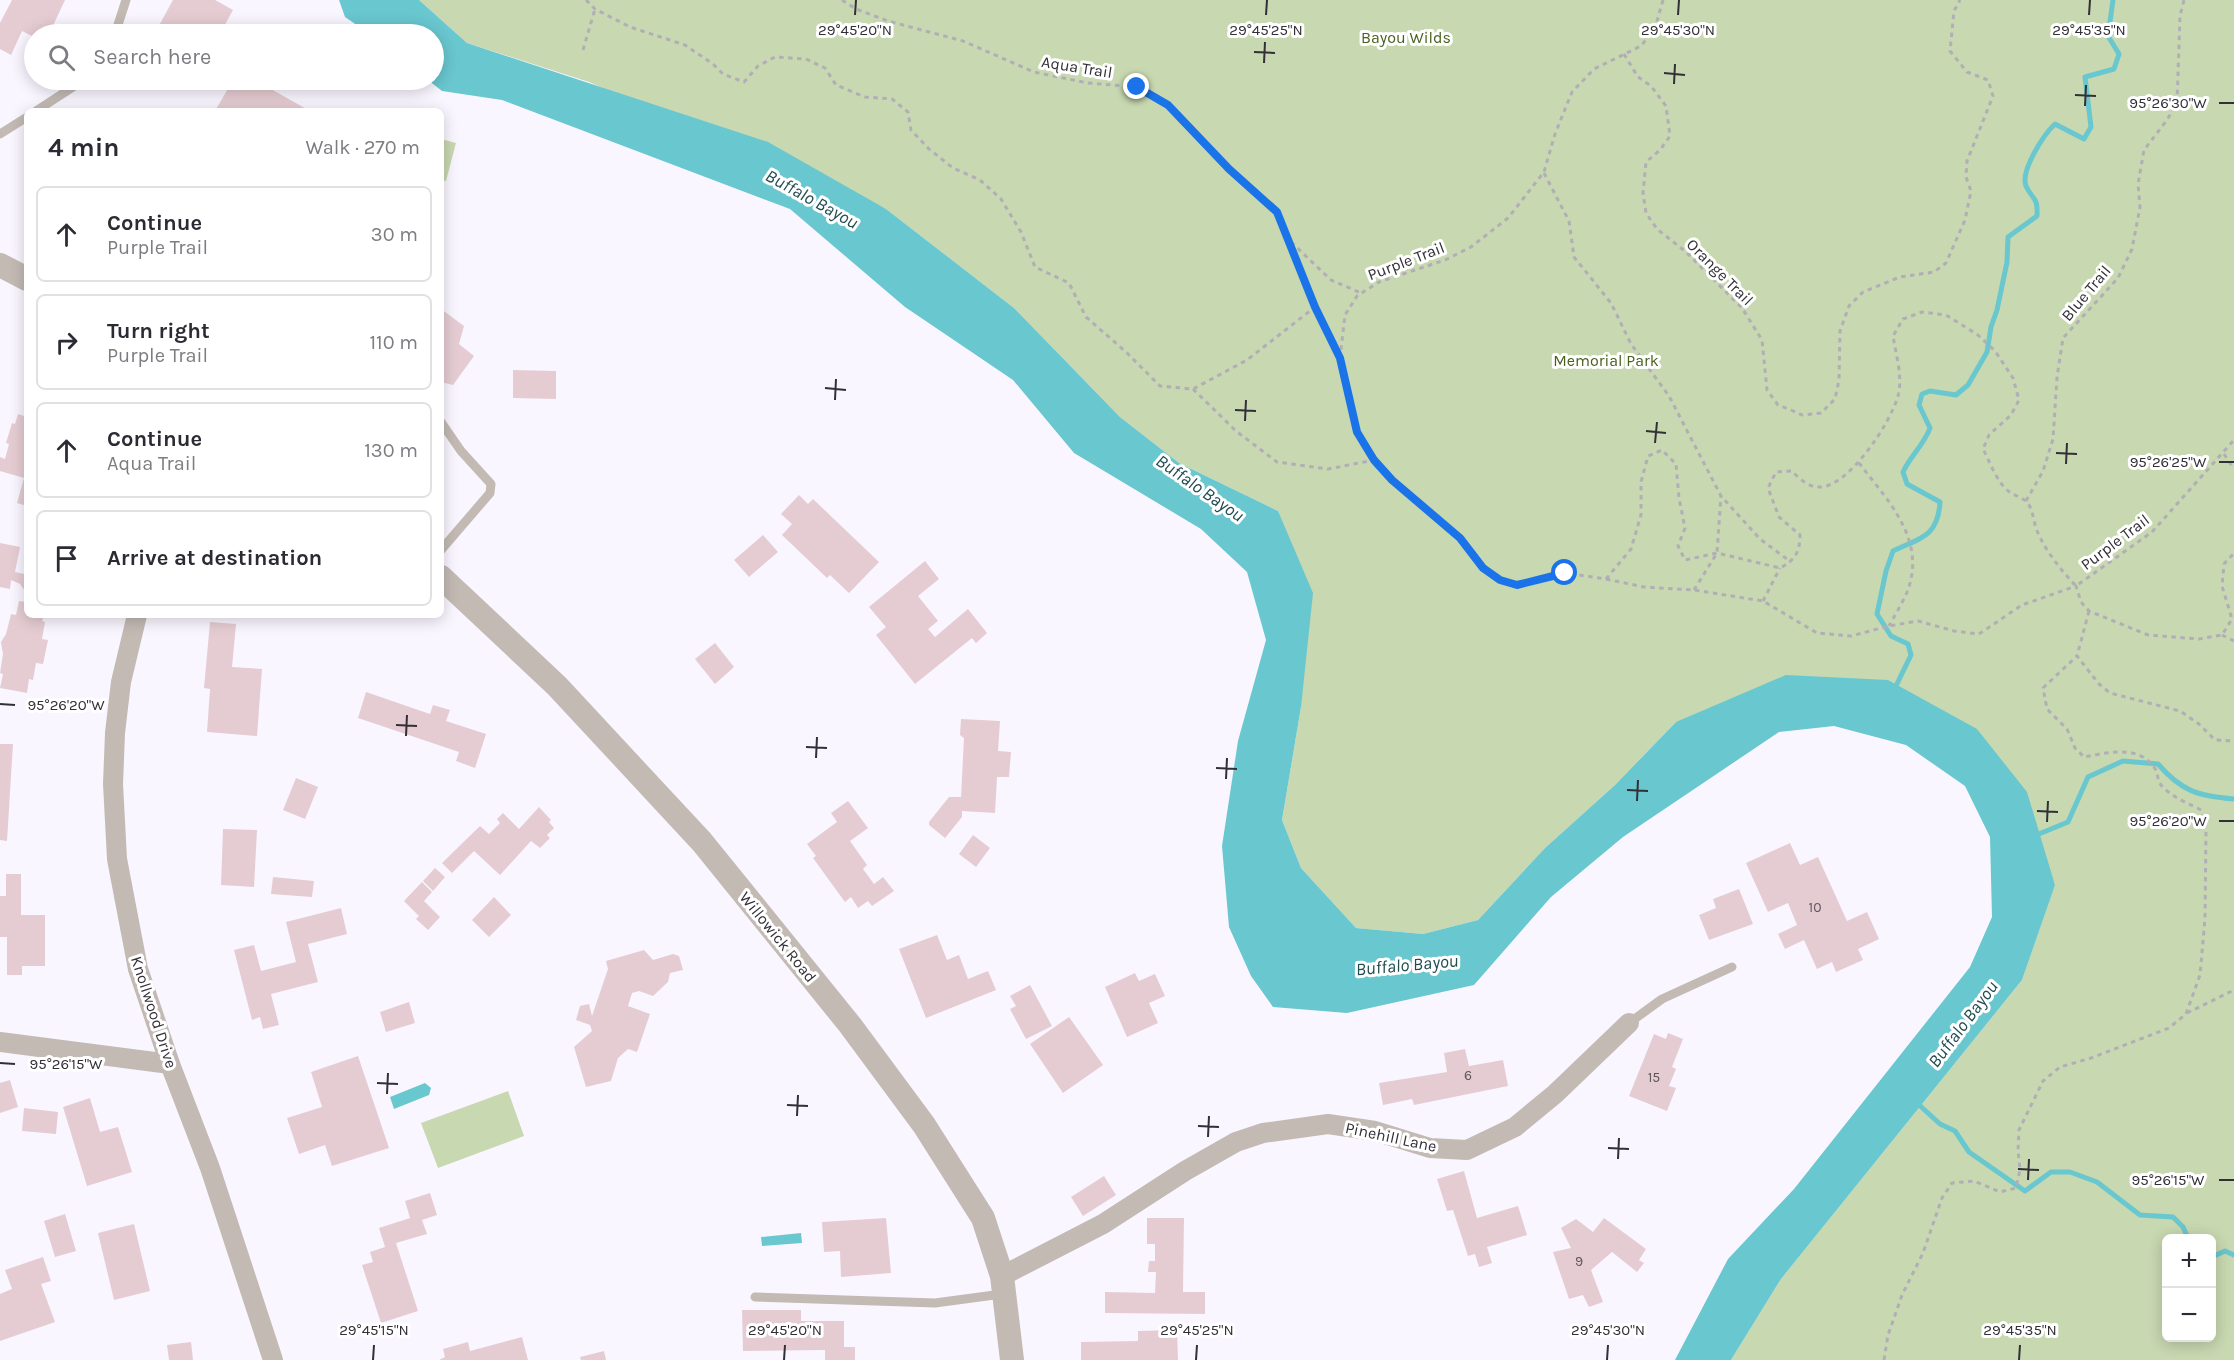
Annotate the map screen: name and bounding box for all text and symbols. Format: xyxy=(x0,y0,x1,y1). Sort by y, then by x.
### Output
text: 29°45'20"N xyxy=(818,21,892,39)
text: 29°45'25"N xyxy=(1229,21,1303,39)
text: 29°45'30"N xyxy=(1641,21,1715,39)
text: 29°45'35"N xyxy=(2052,21,2126,39)
search box xyxy=(24,24,444,90)
park label: Bayou Wilds xyxy=(1361,28,1451,47)
icon: search xyxy=(45,41,78,74)
text: Search here xyxy=(93,44,211,70)
street label: Aqua Trail xyxy=(1040,52,1114,82)
route end xyxy=(1123,73,1149,99)
text: 95°26'30"W xyxy=(2129,94,2207,112)
text: 4 min xyxy=(48,132,119,163)
text: Walk · 270 m xyxy=(306,136,420,159)
water label: Buffalo Bayou xyxy=(762,164,862,234)
text: Continue xyxy=(107,210,202,236)
icon: ahead xyxy=(50,218,83,251)
text: 30 m xyxy=(371,223,418,246)
street label: Orange Trail xyxy=(1683,235,1757,309)
text: Purple Trail xyxy=(107,236,208,259)
street label: Purple Trail xyxy=(1365,238,1447,284)
street label: Blue Trail xyxy=(2057,261,2115,325)
text: Turn right xyxy=(107,318,210,344)
icon: right xyxy=(50,326,83,359)
text: 110 m xyxy=(369,331,418,354)
text: Purple Trail xyxy=(107,344,208,367)
park label: Memorial Park xyxy=(1553,351,1659,370)
text: Continue xyxy=(107,426,202,452)
icon: ahead xyxy=(50,434,83,467)
text: 130 m xyxy=(364,439,418,462)
water label: Buffalo Bayou xyxy=(1152,449,1248,527)
text: Aqua Trail xyxy=(107,452,196,475)
text: 95°26'25"W xyxy=(2130,453,2207,471)
street label: Purple Trail xyxy=(2077,510,2153,574)
icon: arrive xyxy=(50,542,83,575)
text: Arrive at destination xyxy=(107,545,322,571)
route start xyxy=(1551,559,1577,585)
text: 95°26'20"W xyxy=(27,696,105,714)
text: 95°26'20"W xyxy=(2129,812,2207,830)
street label: Willowick Road xyxy=(736,888,820,986)
house number: 10 xyxy=(1809,899,1821,916)
water label: Buffalo Bayou xyxy=(1355,950,1459,980)
street label: Knollwood Drive xyxy=(127,954,181,1070)
water label: Buffalo Bayou xyxy=(1923,976,2003,1072)
text: 95°26'15"W xyxy=(30,1055,103,1073)
house number: 6 xyxy=(1464,1067,1472,1084)
house number: 15 xyxy=(1648,1069,1660,1086)
street label: Pinehill Lane xyxy=(1344,1118,1438,1156)
text: 95°26'15"W xyxy=(2132,1171,2205,1189)
map controls xyxy=(2162,1234,2216,1342)
button: + xyxy=(2162,1234,2216,1288)
house number: 9 xyxy=(1575,1253,1583,1270)
button: − xyxy=(2162,1288,2216,1342)
text: 29°45'15"N xyxy=(339,1321,409,1339)
text: 29°45'20"N xyxy=(748,1321,822,1339)
text: 29°45'25"N xyxy=(1160,1321,1234,1339)
text: 29°45'30"N xyxy=(1571,1321,1645,1339)
text: 29°45'35"N xyxy=(1983,1321,2057,1339)

